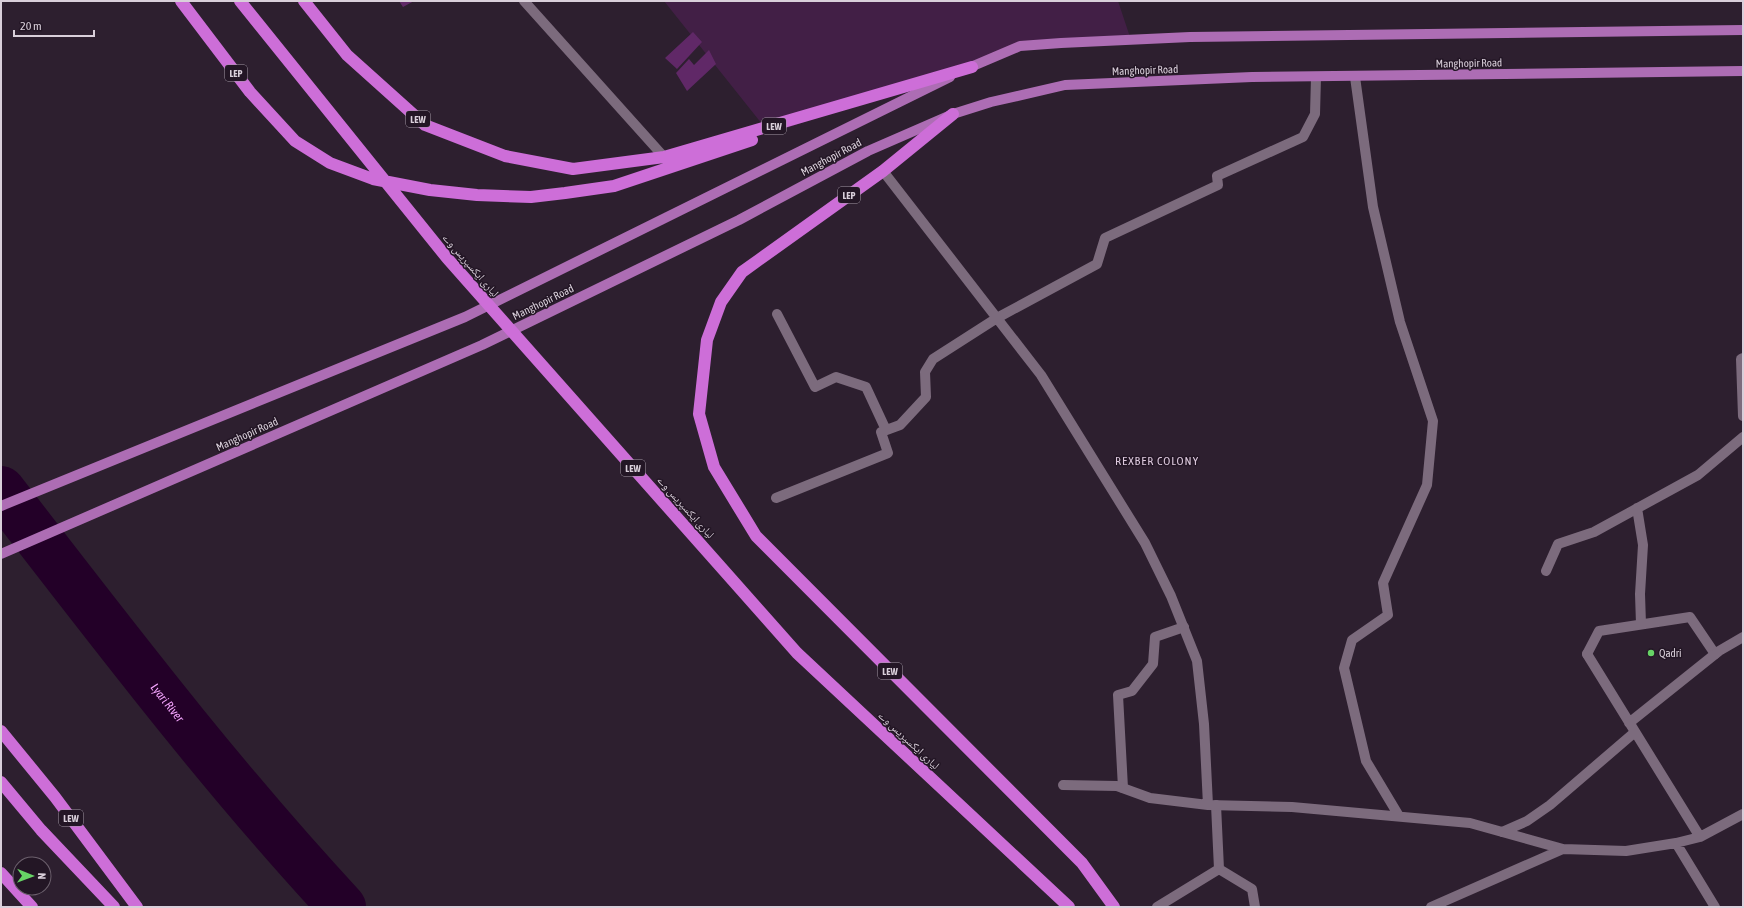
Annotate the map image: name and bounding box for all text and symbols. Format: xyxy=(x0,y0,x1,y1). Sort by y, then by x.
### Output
scale bar xyxy=(14,12,94,38)
text: 20 m xyxy=(20,19,42,33)
street label: Manghopir Road xyxy=(1436,56,1502,70)
street label: Manghopir Road xyxy=(1112,63,1178,77)
road number: LEP xyxy=(225,65,247,81)
road number: LEW xyxy=(406,111,430,127)
road number: LEW xyxy=(762,118,786,134)
street label: Manghopir Road xyxy=(799,136,863,178)
road number: LEP xyxy=(838,187,860,203)
street label: لیاری ایکسپریس وے xyxy=(440,231,501,299)
street label: Manghopir Road xyxy=(510,282,576,322)
street label: Manghopir Road xyxy=(214,415,280,453)
district label: REXBER COLONY xyxy=(1115,454,1199,468)
road number: LEW xyxy=(621,460,645,476)
street label: لیاری ایکسپریس وے xyxy=(654,474,717,541)
place label: Qadri xyxy=(1659,647,1682,659)
marker: Qadri xyxy=(1646,648,1656,658)
road number: LEW xyxy=(878,663,902,679)
water label: Lyari River xyxy=(148,681,187,725)
street label: لیاری ایکسپریس وے xyxy=(875,709,942,772)
road number: LEW xyxy=(59,810,83,826)
north arrow xyxy=(12,856,52,896)
text: N xyxy=(36,873,48,880)

